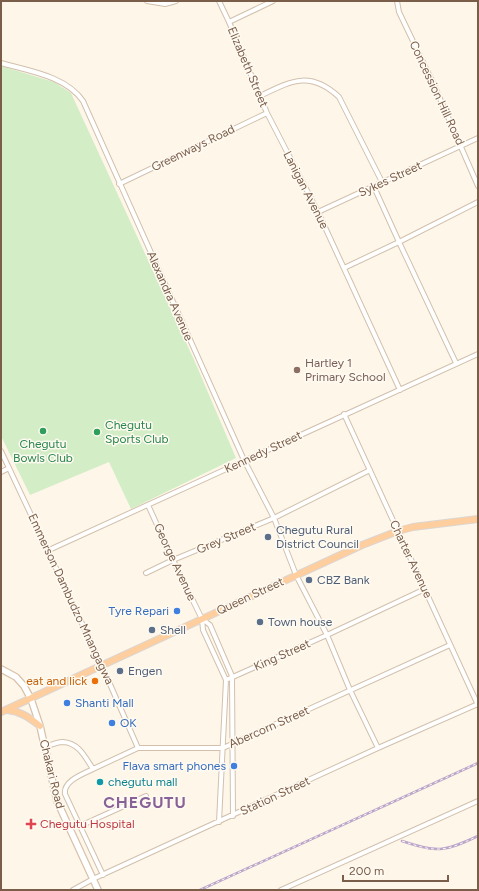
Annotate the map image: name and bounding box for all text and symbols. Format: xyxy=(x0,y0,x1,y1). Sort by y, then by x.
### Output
street label: Elizabeth Street xyxy=(225,25,271,110)
street label: Concession Hill Road xyxy=(407,39,467,147)
street label: Greenways Road xyxy=(149,122,237,174)
street label: Lanigan Avenue xyxy=(280,149,332,232)
street label: Sykes Street xyxy=(356,158,424,200)
street label: Alexandra Avenue xyxy=(144,249,196,343)
place label: Hartley 1 Primary School xyxy=(305,356,386,384)
marker: Hartley 1 Primary School xyxy=(292,365,302,375)
place label: Chegutu Sports Club xyxy=(105,418,169,446)
marker: Chegutu Bowls Club xyxy=(38,426,48,436)
marker: Chegutu Sports Club xyxy=(92,427,102,437)
street label: Kennedy Street xyxy=(222,428,304,476)
place label: Chegutu Bowls Club xyxy=(13,437,73,465)
street label: Emmerson Dambudzo Mnangagwa xyxy=(25,511,117,687)
street label: Charter Avenue xyxy=(387,518,435,601)
street label: Grey Street xyxy=(195,519,258,557)
street label: George Avenue xyxy=(151,521,199,603)
place label: Chegutu Rural District Council xyxy=(276,523,359,551)
marker: Chegutu Rural District Council xyxy=(263,532,273,542)
place label: CBZ Bank xyxy=(317,573,370,587)
street label: Queen Street xyxy=(214,574,286,618)
marker: CBZ Bank xyxy=(304,575,314,585)
place label: Tyre Repari xyxy=(109,604,169,618)
marker: Tyre Repari xyxy=(172,606,182,616)
place label: Town house xyxy=(268,615,333,629)
marker: Town house xyxy=(255,617,265,627)
place label: Shell xyxy=(160,623,186,637)
marker: Shell xyxy=(147,625,157,635)
street label: King Street xyxy=(252,636,313,674)
place label: Engen xyxy=(128,664,162,678)
marker: Engen xyxy=(115,666,125,676)
place label: eat and lick xyxy=(26,674,87,688)
marker: eat and lick xyxy=(90,676,100,686)
place label: Shanti Mall xyxy=(75,696,134,710)
marker: Shanti Mall xyxy=(62,698,72,708)
street label: Abercorn Street xyxy=(227,703,312,751)
place label: OK xyxy=(120,716,137,730)
marker: OK xyxy=(107,718,117,728)
street label: Chakari Road xyxy=(37,738,67,810)
place label: Flava smart phones xyxy=(123,759,226,773)
marker: Flava smart phones xyxy=(229,761,239,771)
street label: Station Street xyxy=(238,774,313,818)
place label: chegutu mall xyxy=(108,775,177,789)
marker: chegutu mall xyxy=(95,777,105,787)
district label: CHEGUTU xyxy=(103,793,187,812)
place label: Chegutu Hospital xyxy=(40,817,135,831)
marker: Chegutu Hospital xyxy=(25,818,37,830)
scale bar xyxy=(343,857,448,883)
text: 200 m xyxy=(349,864,384,878)

